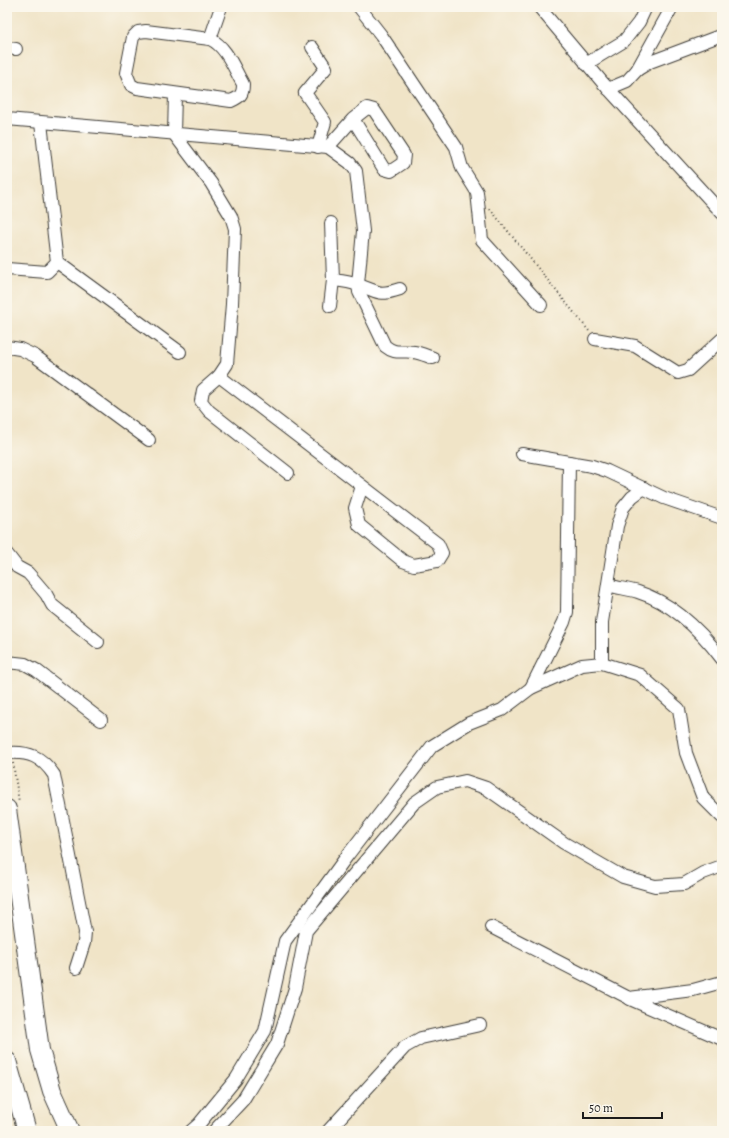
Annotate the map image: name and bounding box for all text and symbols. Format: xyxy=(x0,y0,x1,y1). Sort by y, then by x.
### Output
scale bar xyxy=(583,1094,662,1120)
text: 50 m xyxy=(589,1100,613,1116)

